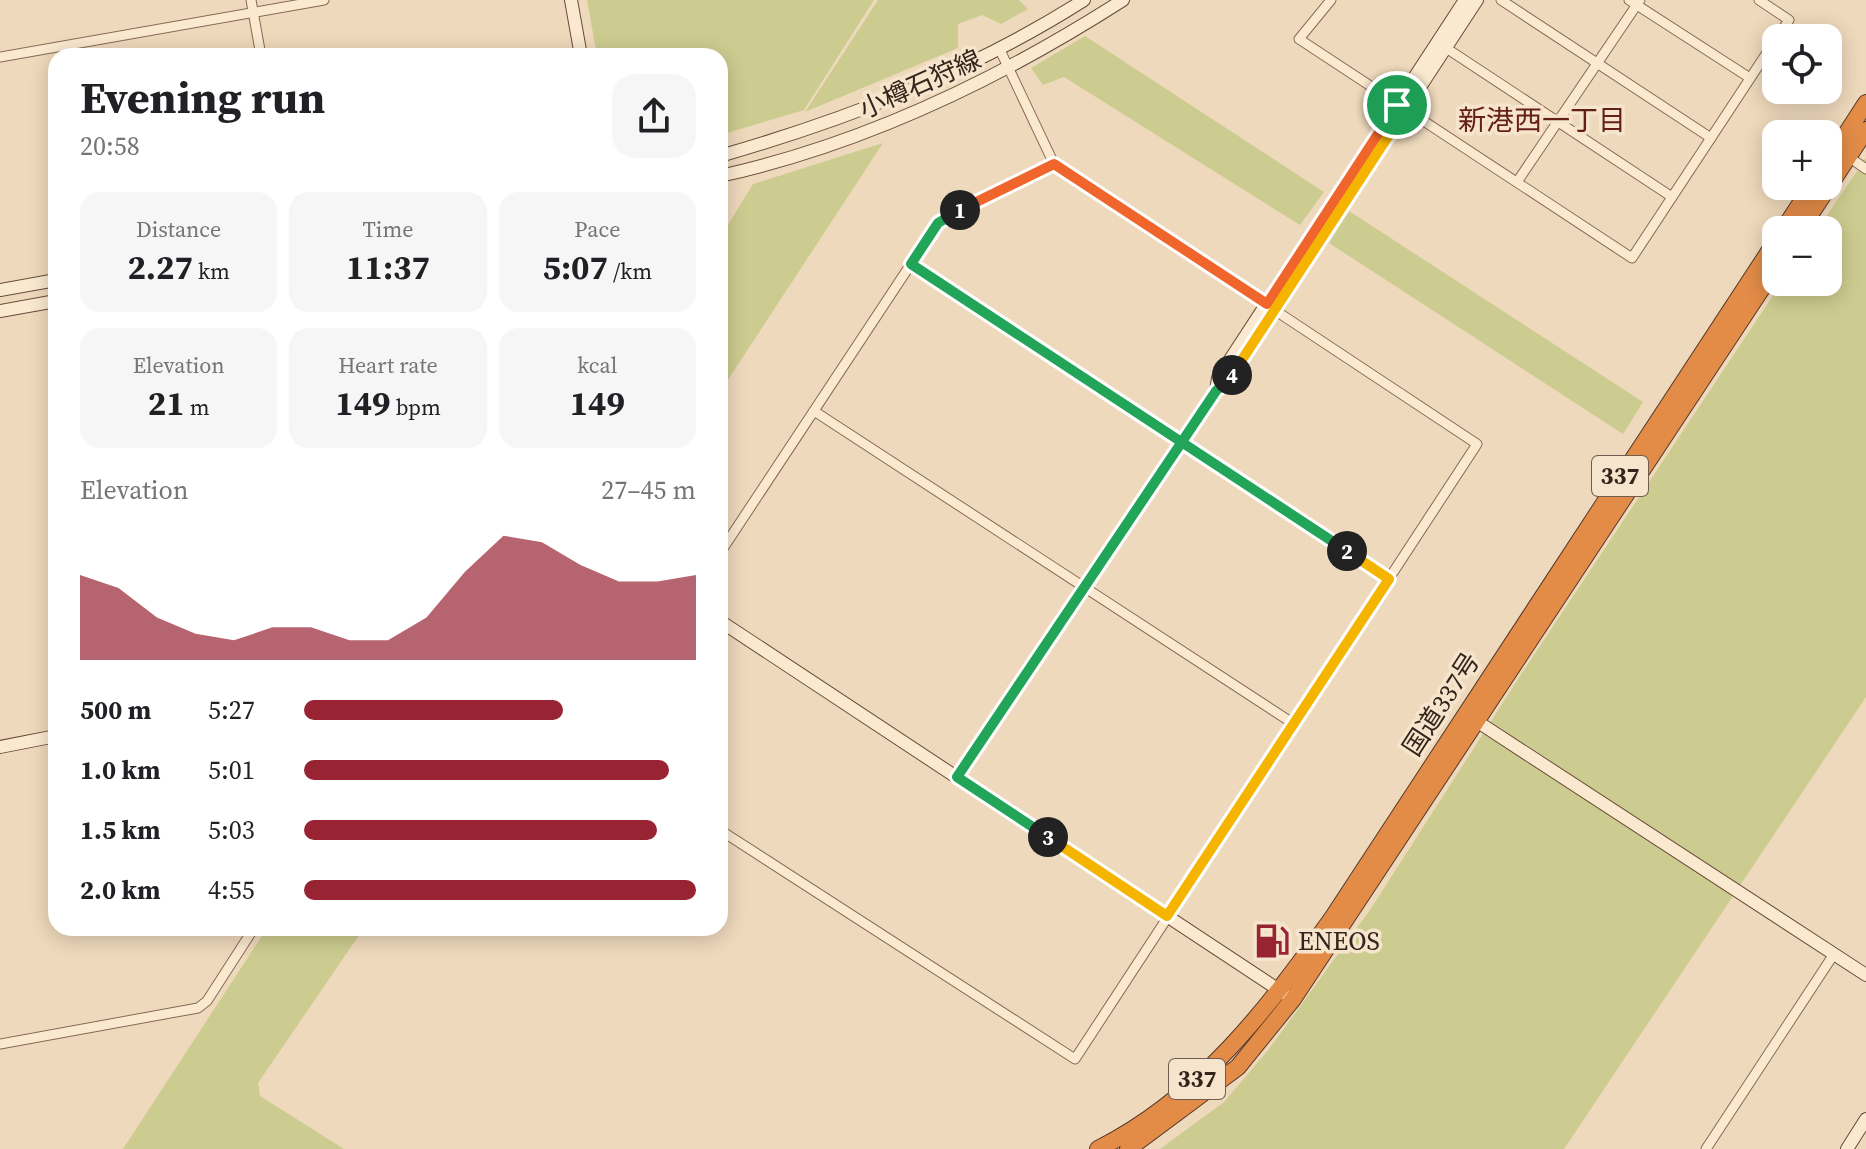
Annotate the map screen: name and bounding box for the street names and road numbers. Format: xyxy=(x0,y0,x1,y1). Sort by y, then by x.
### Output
street label: 小樽石狩線 xyxy=(853,41,987,127)
road number: 337 xyxy=(1592,456,1648,496)
street label: 国道337号 xyxy=(1394,645,1488,763)
road number: 337 xyxy=(1169,1059,1225,1099)

